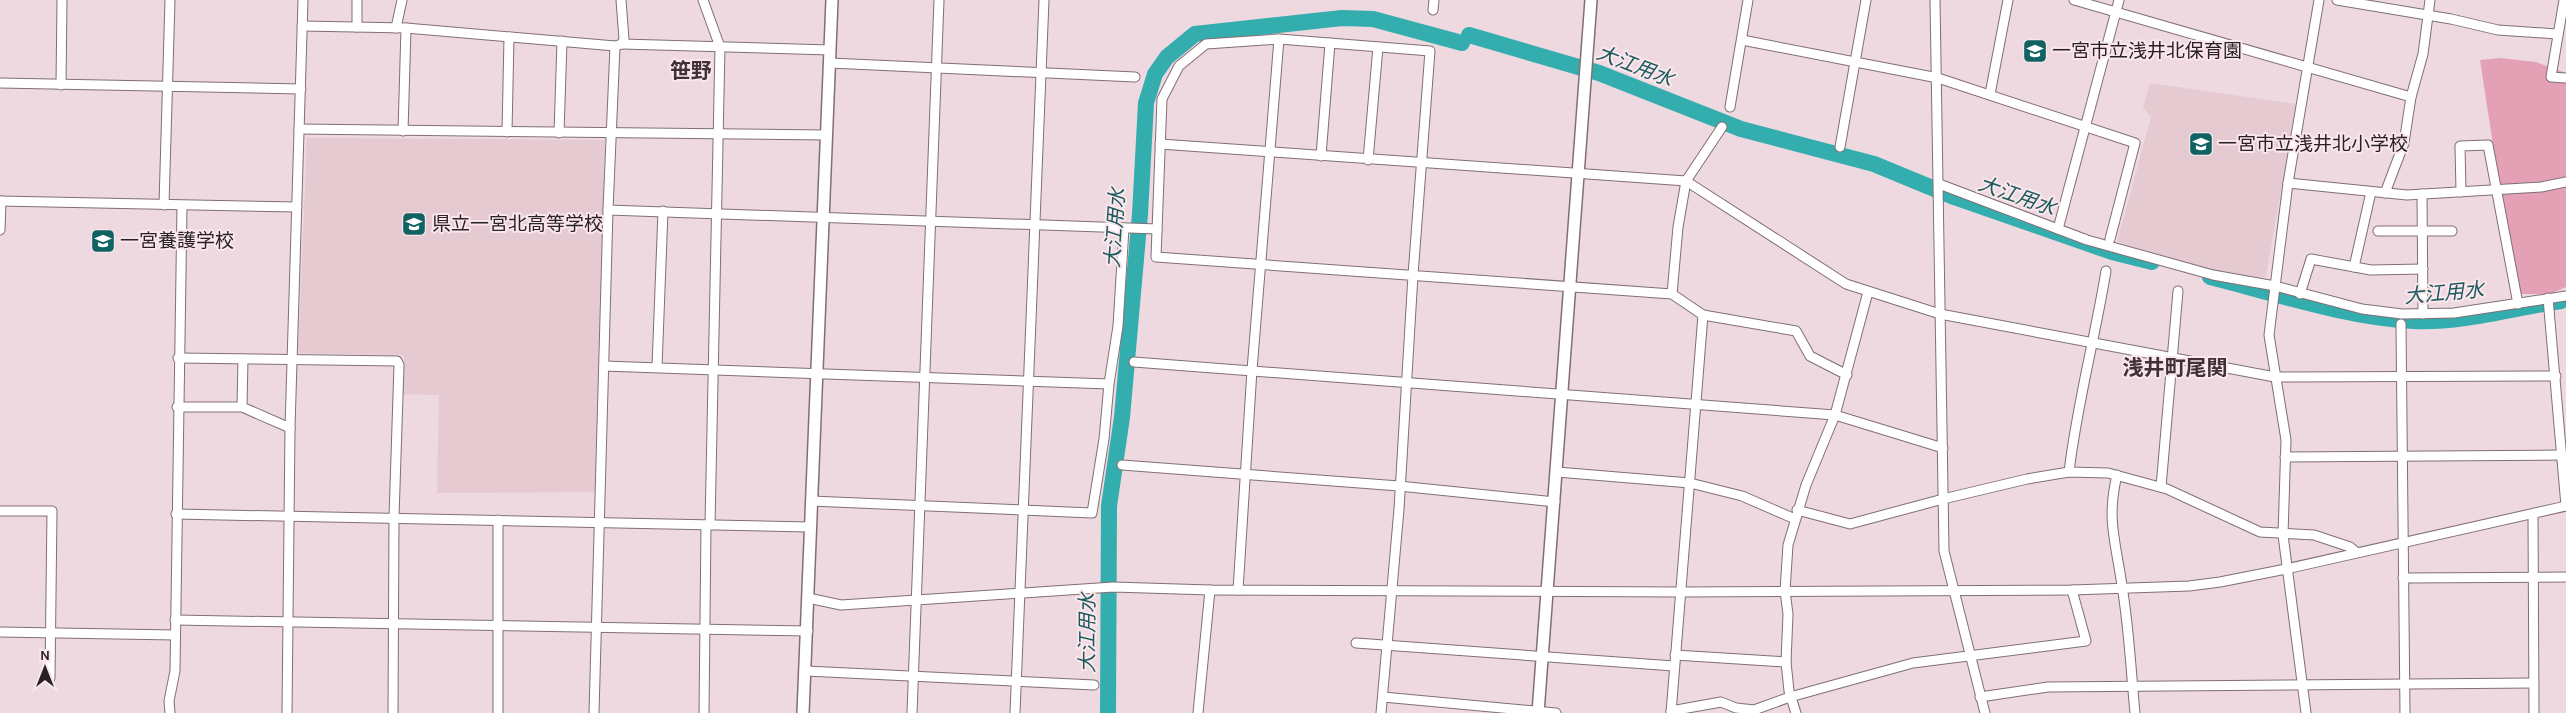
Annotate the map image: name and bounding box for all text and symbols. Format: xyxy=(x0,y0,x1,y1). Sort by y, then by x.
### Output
school or university icon: 一宮市立浅井北保育園 xyxy=(2022,38,2048,64)
place label: 一宮市立浅井北保育園 xyxy=(2052,40,2242,62)
water label: 大江用水 xyxy=(1594,41,1678,92)
district label: 笹野 xyxy=(670,59,712,83)
school or university icon: 一宮市立浅井北小学校 xyxy=(2188,131,2214,157)
place label: 一宮市立浅井北小学校 xyxy=(2218,133,2408,155)
water label: 大江用水 xyxy=(1975,172,2060,221)
water label: 大江用水 xyxy=(1101,185,1129,269)
school or university icon: 県立一宮北高等学校 xyxy=(401,211,427,237)
place label: 県立一宮北高等学校 xyxy=(432,213,603,235)
school or university icon: 一宮養護学校 xyxy=(90,228,116,254)
place label: 一宮養護学校 xyxy=(120,230,234,252)
water label: 大江用水 xyxy=(2403,278,2487,308)
district label: 浅井町尾関 xyxy=(2123,356,2228,380)
water label: 大江用水 xyxy=(1076,591,1099,673)
north arrow xyxy=(20,643,70,693)
text: N xyxy=(40,647,50,664)

